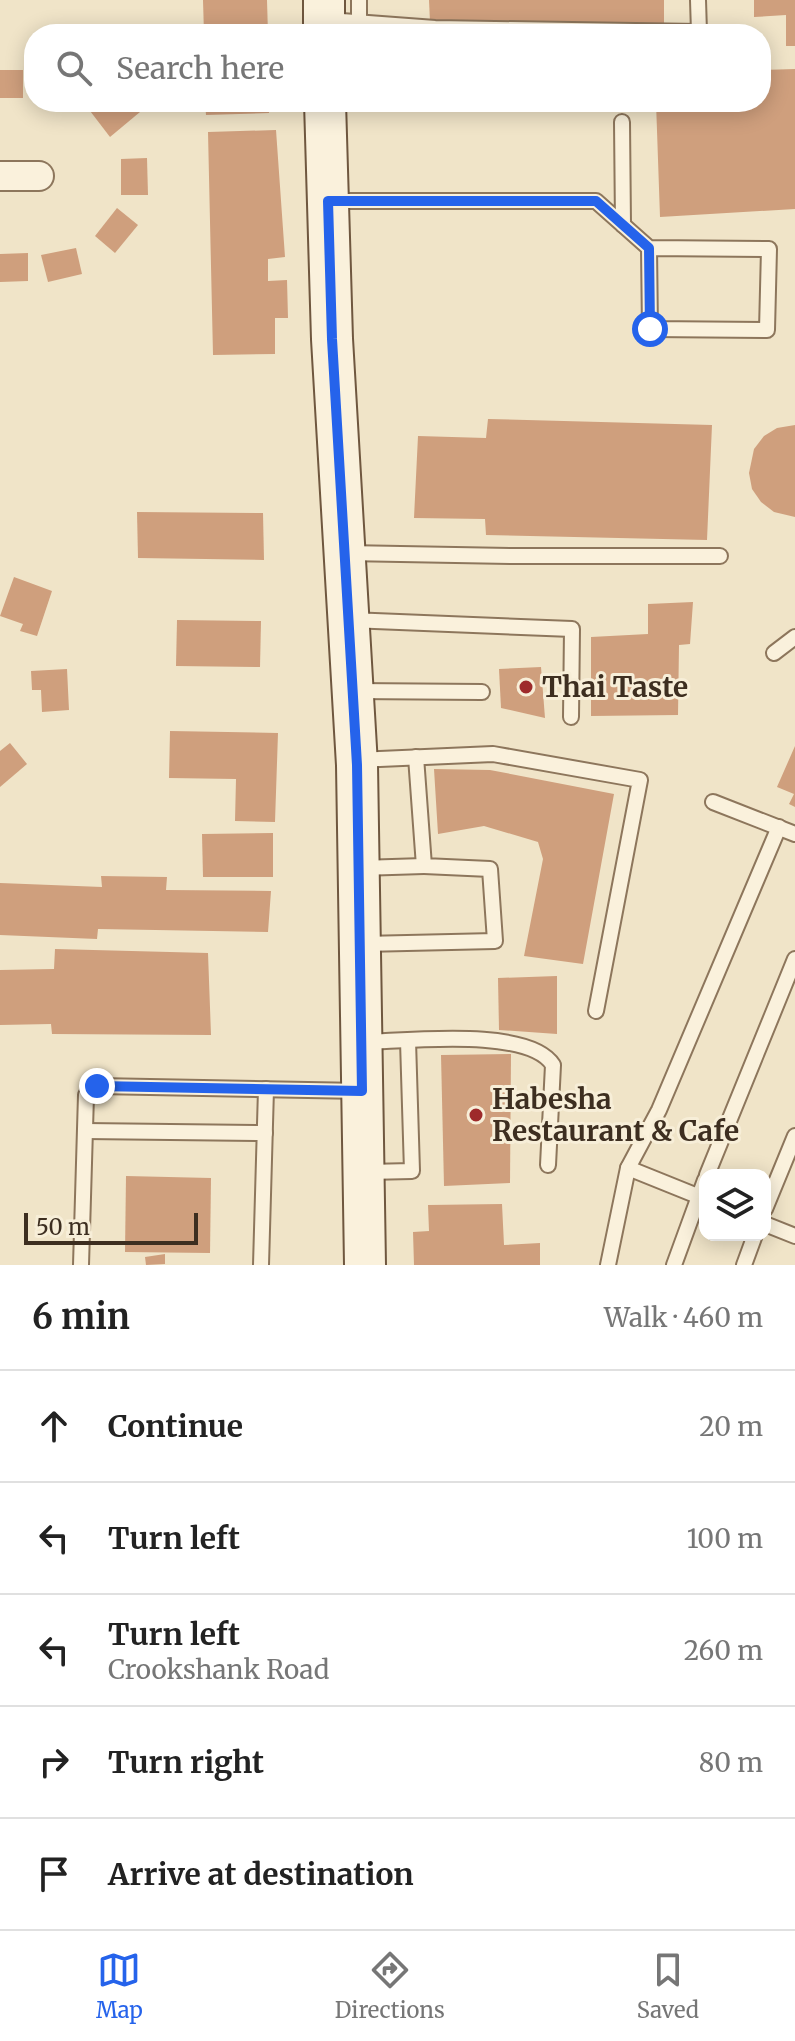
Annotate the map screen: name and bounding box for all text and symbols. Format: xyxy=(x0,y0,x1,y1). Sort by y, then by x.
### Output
search box xyxy=(24,24,771,112)
icon: search xyxy=(52,46,96,90)
text: Search here xyxy=(116,49,284,87)
route start xyxy=(632,311,668,347)
place label: Thai Taste xyxy=(542,669,688,705)
marker: Thai Taste xyxy=(517,678,535,696)
route end xyxy=(79,1068,115,1104)
place label: Habesha Restaurant & Cafe xyxy=(492,1081,739,1149)
marker: Habesha Restaurant & Cafe xyxy=(467,1106,485,1124)
map controls xyxy=(699,1169,771,1241)
button: layers xyxy=(699,1169,771,1241)
scale bar xyxy=(24,1209,198,1245)
text: 50 m xyxy=(36,1213,90,1241)
text: 6 min xyxy=(32,1296,130,1338)
text: Walk · 460 m xyxy=(604,1301,763,1334)
icon: ahead xyxy=(32,1404,76,1448)
text: Continue xyxy=(108,1407,243,1445)
text: 20 m xyxy=(699,1410,763,1443)
icon: left xyxy=(32,1516,76,1560)
text: Turn left xyxy=(108,1519,240,1557)
text: 100 m xyxy=(687,1522,763,1555)
text: Turn left xyxy=(108,1615,240,1653)
icon: left xyxy=(32,1628,76,1672)
text: 260 m xyxy=(684,1634,763,1667)
text: Crookshank Road xyxy=(108,1653,329,1686)
icon: right xyxy=(32,1740,76,1784)
text: Turn right xyxy=(108,1743,264,1781)
text: 80 m xyxy=(699,1746,763,1779)
icon: arrive xyxy=(32,1852,76,1896)
text: Arrive at destination xyxy=(108,1855,414,1893)
tab: Map xyxy=(96,1948,143,2024)
tab: Directions xyxy=(335,1948,445,2024)
tab: Saved xyxy=(637,1948,699,2024)

